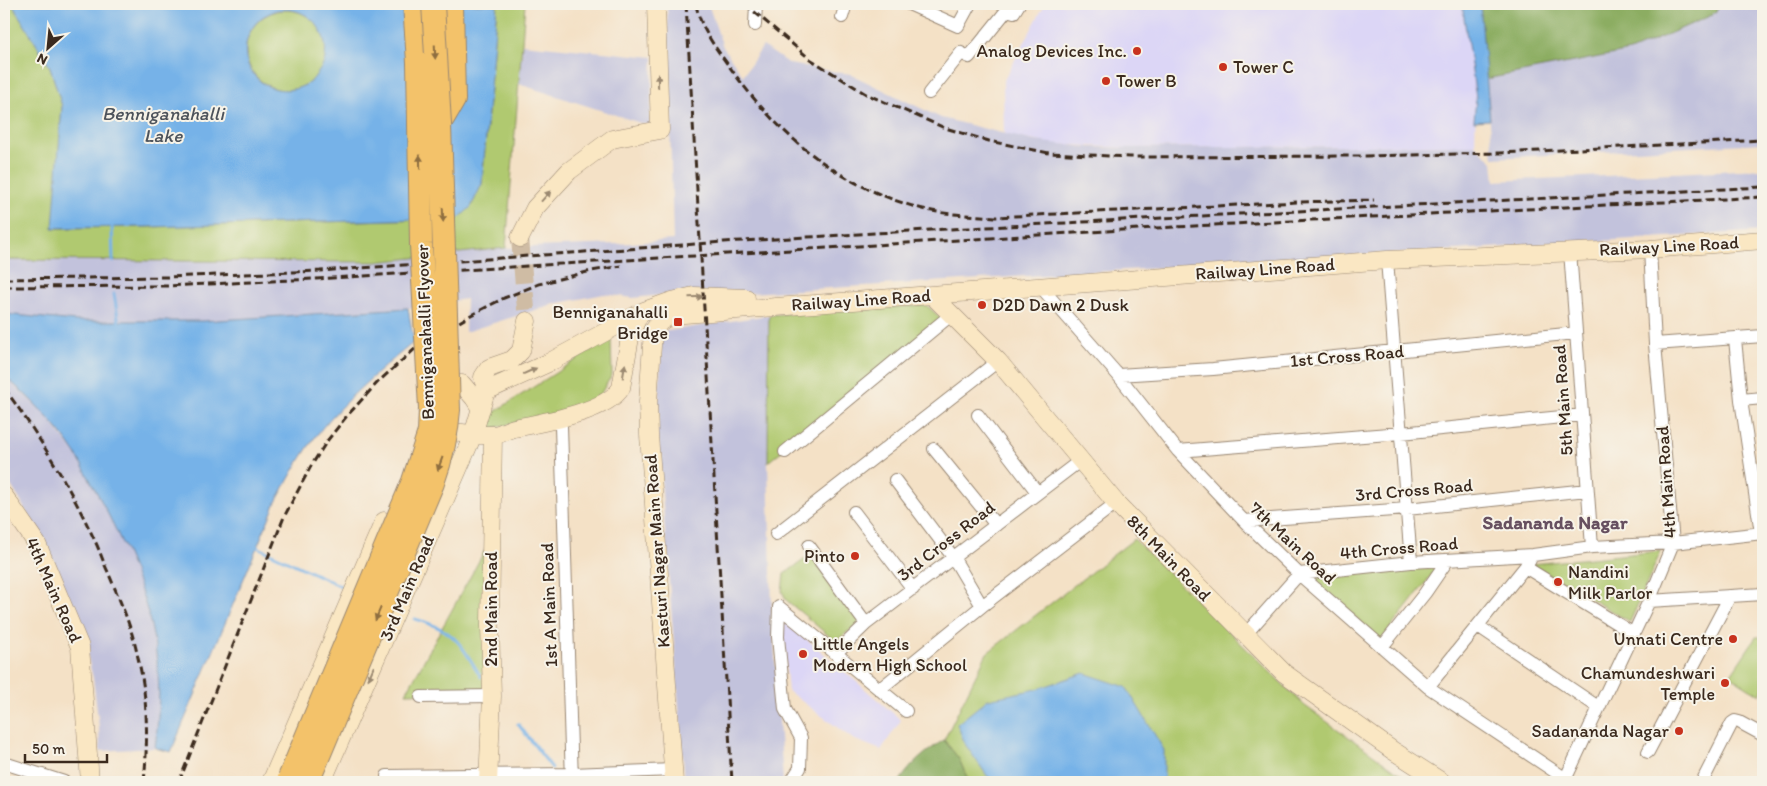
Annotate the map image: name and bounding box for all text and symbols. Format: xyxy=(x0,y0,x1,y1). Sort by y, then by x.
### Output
north arrow xyxy=(22,22,72,72)
place label: Analog Devices Inc. xyxy=(976,40,1127,62)
one-way arrow xyxy=(431,45,439,61)
marker: Analog Devices Inc. xyxy=(1131,45,1143,57)
text: N xyxy=(34,49,50,69)
place label: Tower C xyxy=(1233,56,1294,78)
marker: Tower C xyxy=(1217,61,1229,73)
place label: Tower B xyxy=(1116,70,1177,92)
one-way arrow xyxy=(654,73,662,89)
marker: Tower B xyxy=(1100,75,1112,87)
water label: Benniganahalli Lake xyxy=(102,102,226,147)
one-way arrow xyxy=(416,154,424,170)
one-way arrow xyxy=(540,190,551,203)
one-way arrow xyxy=(439,207,447,223)
street label: Railway Line Road xyxy=(1599,231,1740,261)
street label: Benniganahalli Flyover xyxy=(411,244,439,420)
street label: Railway Line Road xyxy=(1194,253,1336,285)
street label: Railway Line Road xyxy=(790,284,932,316)
one-way arrow xyxy=(689,293,705,301)
place label: D2D Dawn 2 Dusk xyxy=(992,294,1129,316)
marker: D2D Dawn 2 Dusk xyxy=(976,299,988,311)
place label: Benniganahalli Bridge xyxy=(552,301,668,344)
marker: Benniganahalli Bridge xyxy=(672,316,684,328)
street label: 1st Cross Road xyxy=(1289,340,1405,372)
street label: 5th Main Road xyxy=(1548,344,1578,456)
one-way arrow xyxy=(621,363,629,379)
one-way arrow xyxy=(523,366,537,374)
street label: 4th Main Road xyxy=(1651,425,1681,539)
street label: Kasturi Nagar Main Road xyxy=(639,453,675,648)
one-way arrow xyxy=(436,456,443,471)
street label: 3rd Cross Road xyxy=(1354,474,1474,506)
street label: 3rd Cross Road xyxy=(893,496,999,586)
street label: 7th Main Road xyxy=(1245,497,1341,589)
street label: 8th Main Road xyxy=(1122,510,1216,606)
district label: Sadananda Nagar xyxy=(1482,511,1628,534)
street label: 3rd Main Road xyxy=(375,532,439,644)
street label: 4th Cross Road xyxy=(1339,532,1459,564)
street label: 4th Main Road xyxy=(21,534,87,646)
street label: 1st A Main Road xyxy=(536,542,562,668)
place label: Pinto xyxy=(804,545,845,567)
marker: Pinto xyxy=(849,550,861,562)
street label: 2nd Main Road xyxy=(480,551,502,667)
place label: Nandini Milk Parlor xyxy=(1568,561,1653,604)
marker: Nandini Milk Parlor xyxy=(1552,576,1564,588)
one-way arrow xyxy=(374,607,382,622)
place label: Unnati Centre xyxy=(1614,628,1723,650)
place label: Little Angels Modern High School xyxy=(813,633,967,676)
marker: Unnati Centre xyxy=(1727,633,1739,645)
marker: Little Angels Modern High School xyxy=(797,648,809,660)
place label: Chamundeshwari Temple xyxy=(1581,662,1715,705)
one-way arrow xyxy=(366,666,374,680)
marker: Chamundeshwari Temple xyxy=(1719,677,1731,689)
place label: Sadananda Nagar xyxy=(1532,720,1670,742)
marker: Sadananda Nagar xyxy=(1673,725,1685,737)
scale bar xyxy=(25,731,108,763)
text: 50 m xyxy=(32,740,65,758)

